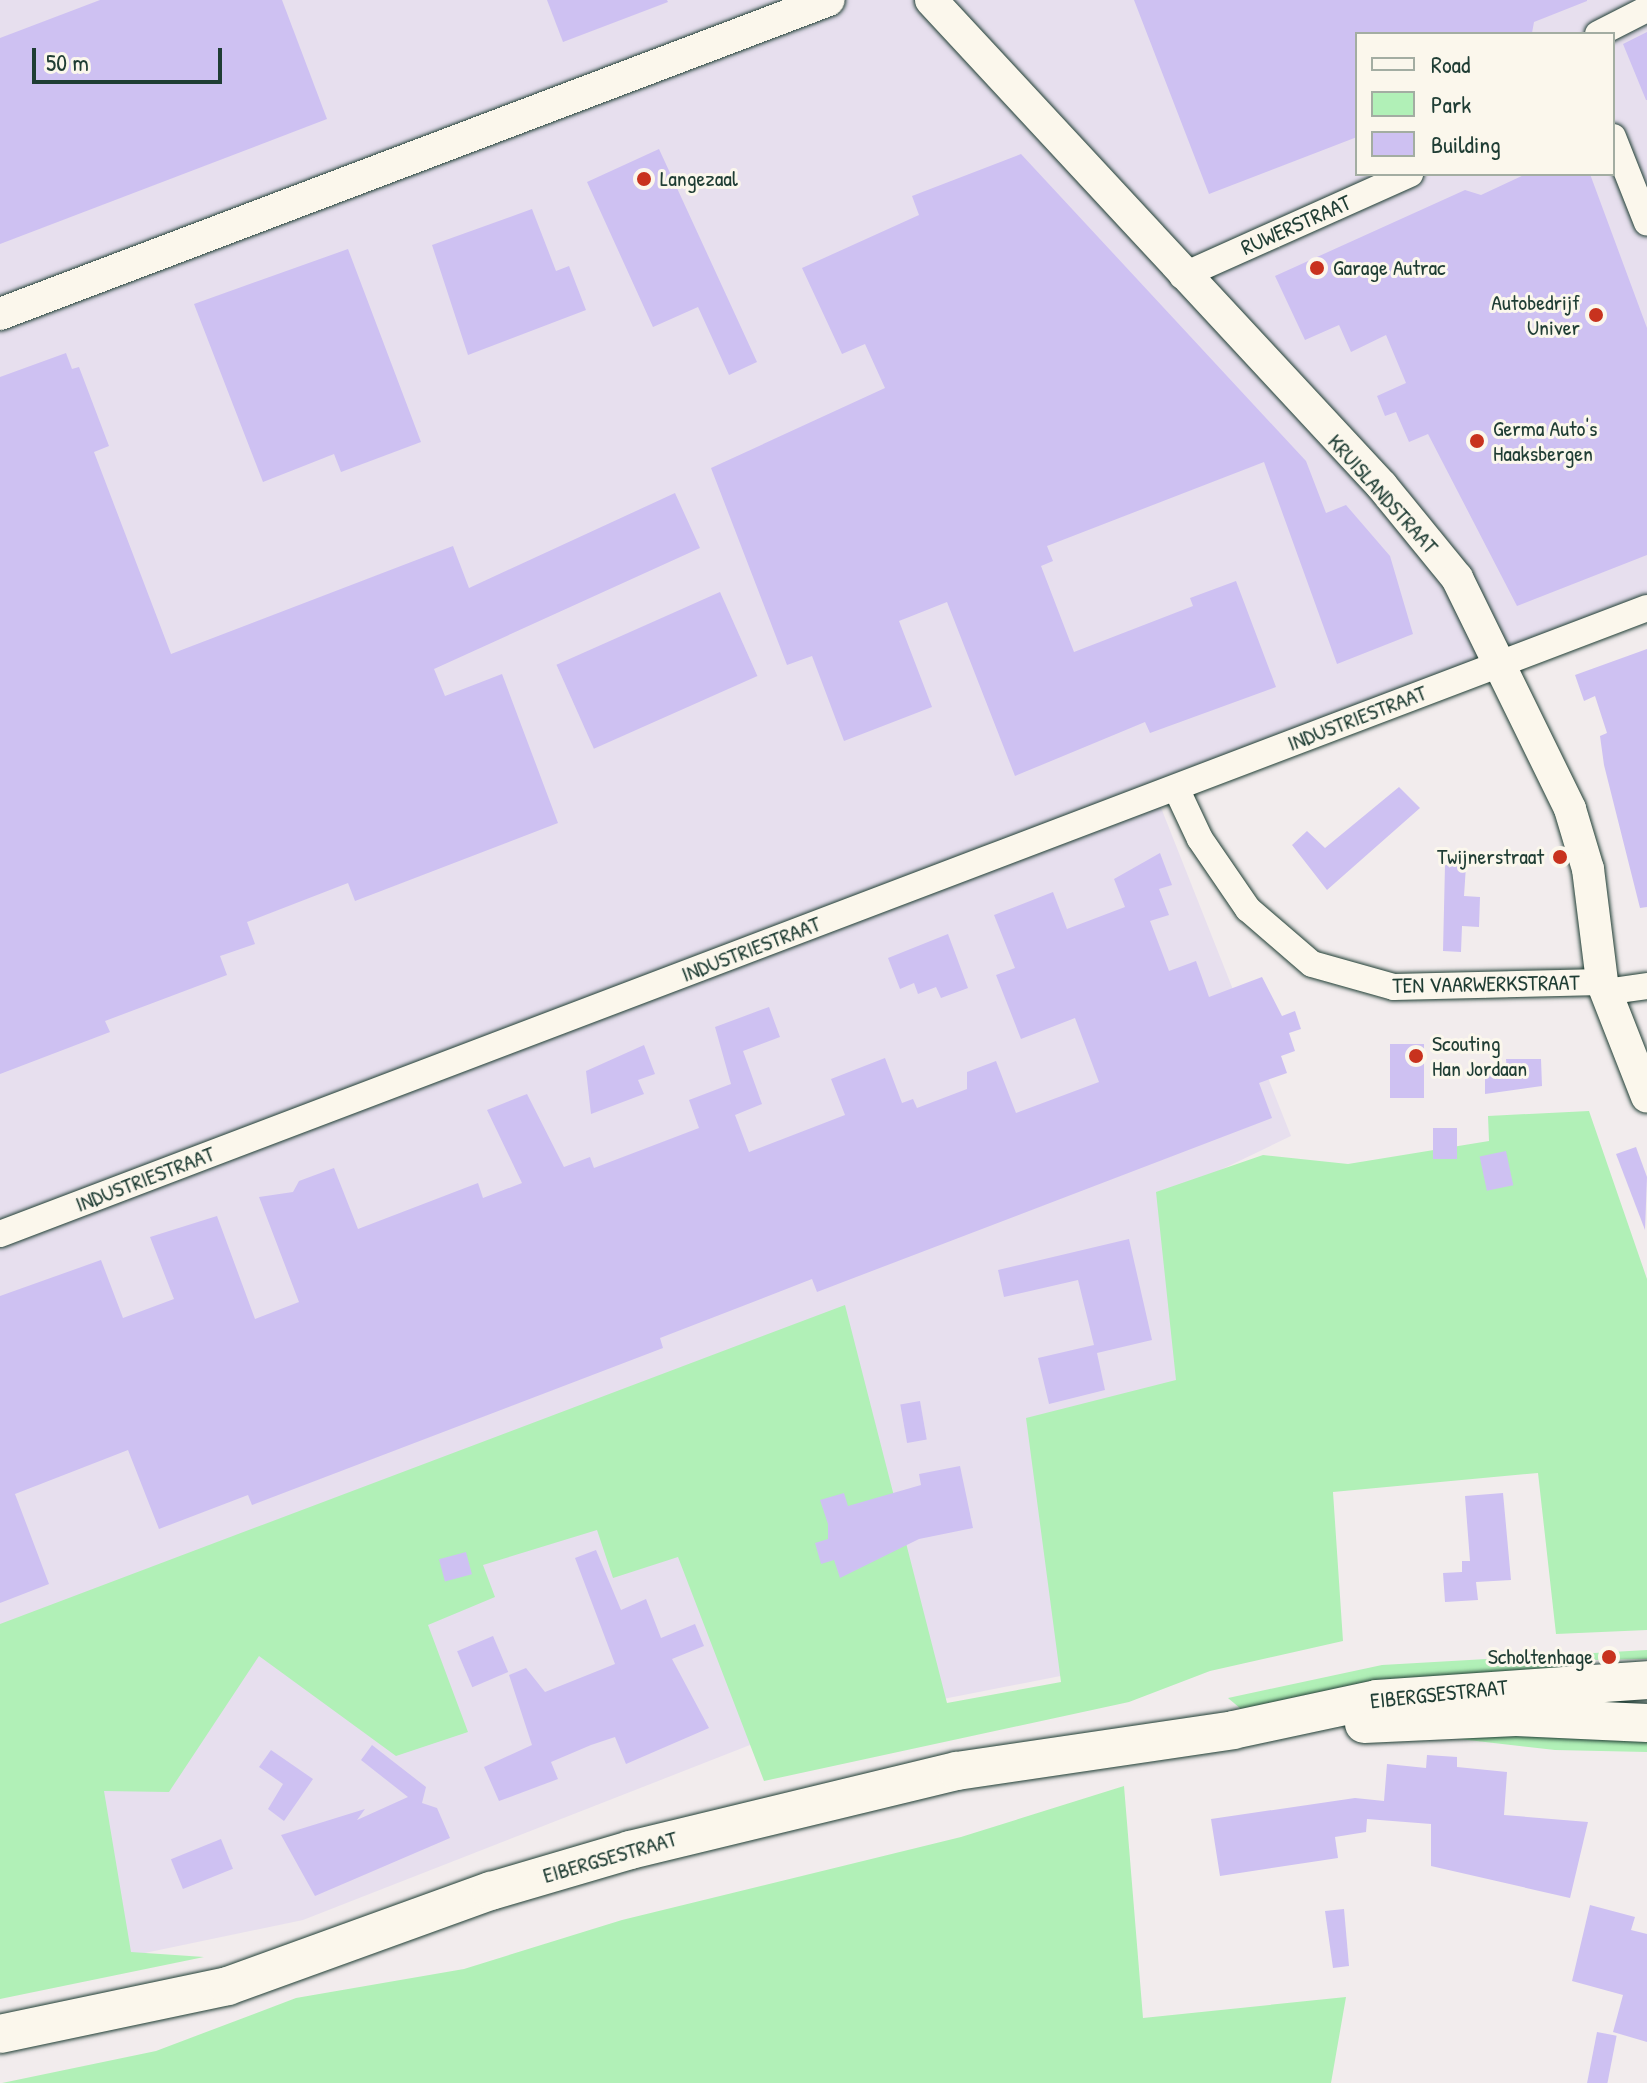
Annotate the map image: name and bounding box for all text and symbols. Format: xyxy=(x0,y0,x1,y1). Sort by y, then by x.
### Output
scale bar xyxy=(36,32,226,82)
legend xyxy=(1355,32,1615,176)
text: 50 m xyxy=(46,46,89,78)
text: Road xyxy=(1431,48,1470,80)
text: Park xyxy=(1431,88,1471,120)
text: Building xyxy=(1431,128,1501,160)
place label: Langezaal xyxy=(660,166,738,192)
marker: Langezaal xyxy=(635,170,653,188)
street label: RUWERSTRAAT xyxy=(1237,189,1355,261)
place label: Garage Autrac xyxy=(1333,255,1446,281)
marker: Garage Autrac xyxy=(1308,259,1326,277)
place label: Autobedrijf Univer xyxy=(1491,289,1580,340)
marker: Autobedrijf Univer xyxy=(1587,306,1605,324)
place label: Germa Auto's Haaksbergen xyxy=(1493,415,1597,466)
street label: KRUISLANDSTRAAT xyxy=(1322,429,1444,559)
marker: Germa Auto's Haaksbergen xyxy=(1468,432,1486,450)
street label: INDUSTRIESTRAAT xyxy=(1284,679,1430,757)
place label: Twijnerstraat xyxy=(1437,844,1544,870)
marker: Twijnerstraat xyxy=(1551,848,1569,866)
street label: INDUSTRIESTRAAT xyxy=(678,910,824,988)
street label: TEN VAARWERKSTRAAT xyxy=(1392,969,1580,999)
place label: Scouting Han Jordaan xyxy=(1432,1030,1527,1082)
marker: Scouting Han Jordaan xyxy=(1407,1047,1425,1065)
street label: INDUSTRIESTRAAT xyxy=(72,1140,218,1218)
place label: Scholtenhage xyxy=(1488,1644,1593,1670)
marker: Scholtenhage xyxy=(1600,1648,1618,1666)
street label: EIBERGSESTRAAT xyxy=(1369,1674,1509,1714)
street label: EIBERGSESTRAAT xyxy=(540,1825,680,1889)

